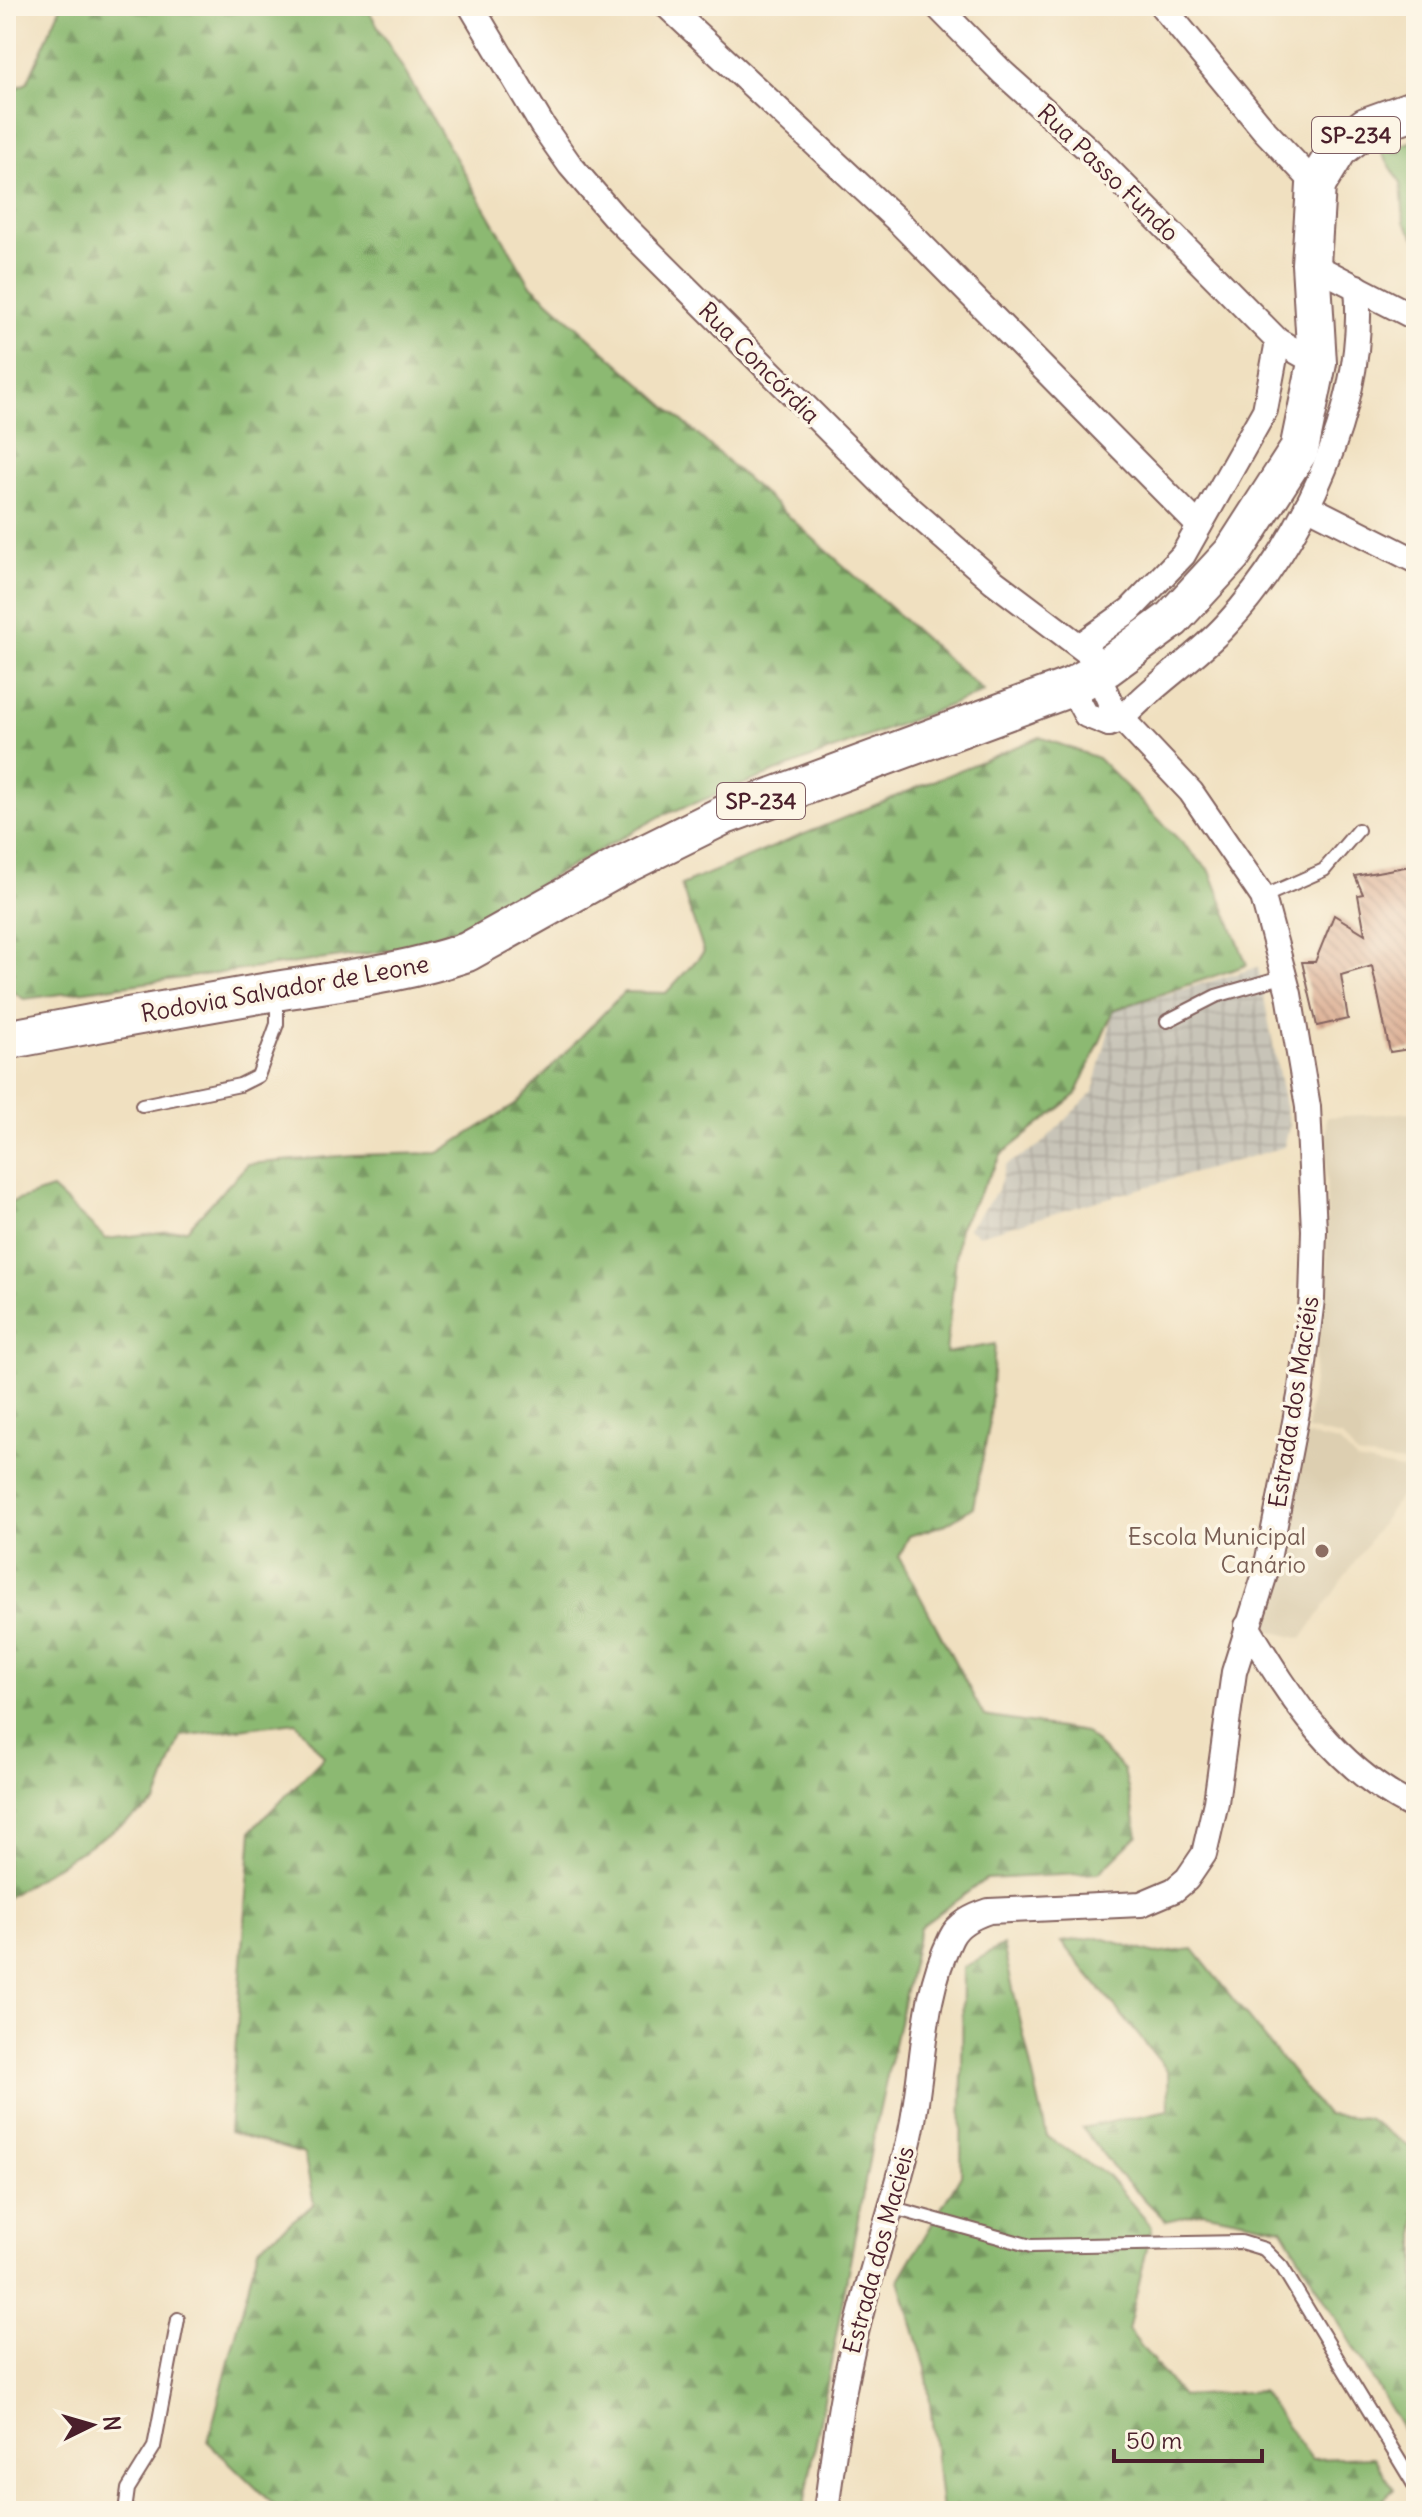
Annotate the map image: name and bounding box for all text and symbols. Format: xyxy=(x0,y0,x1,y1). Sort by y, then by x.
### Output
street label: Rua Passo Fundo xyxy=(1032,97,1186,247)
road number: SP-234 xyxy=(1312,117,1400,153)
street label: Rua Concórdia xyxy=(693,295,827,429)
road number: SP-234 xyxy=(717,783,805,819)
street label: Rodovia Salvador de Leone xyxy=(139,948,431,1028)
street label: Estrada dos Maciéis xyxy=(1261,1294,1325,1510)
place label: Escola Municipal Canário xyxy=(1128,1521,1306,1579)
marker: Escola Municipal Canário xyxy=(1313,1542,1331,1560)
street label: Estrada dos Macieis xyxy=(836,2143,920,2357)
north arrow xyxy=(52,2385,132,2465)
scale bar xyxy=(1114,2413,1262,2463)
text: N xyxy=(97,2414,127,2432)
text: 50 m xyxy=(1126,2425,1182,2455)

